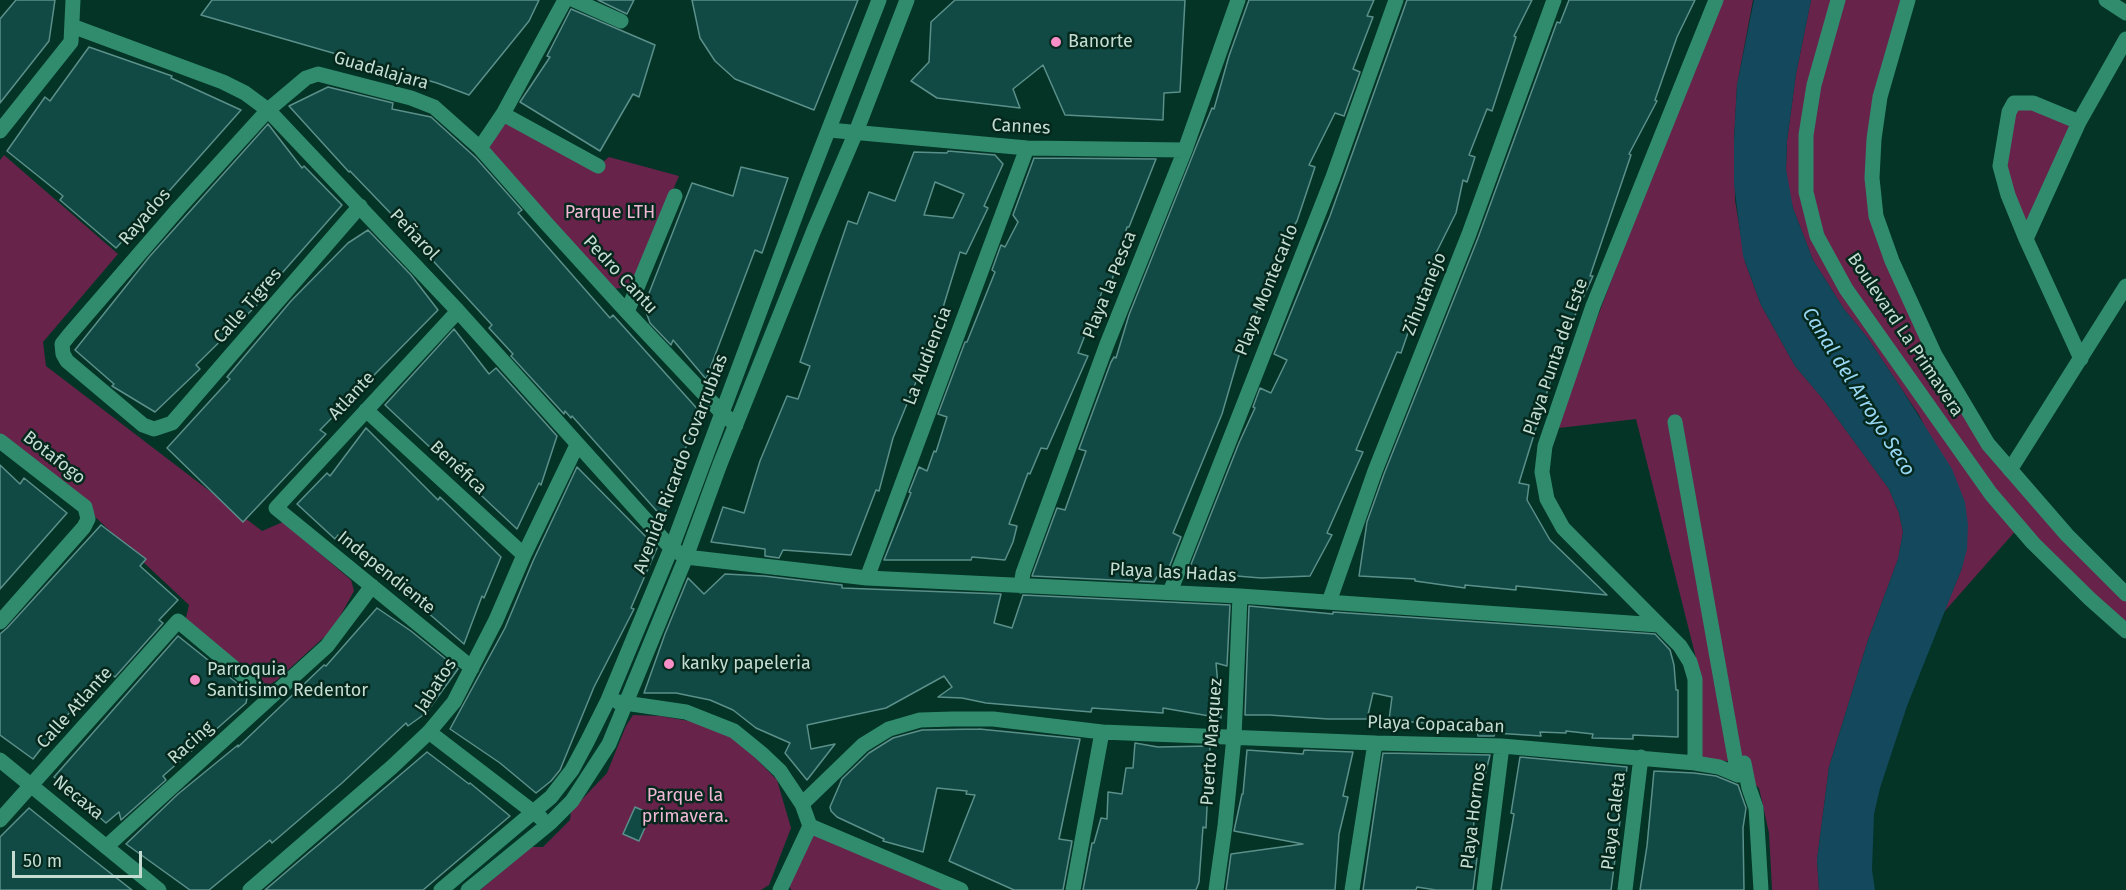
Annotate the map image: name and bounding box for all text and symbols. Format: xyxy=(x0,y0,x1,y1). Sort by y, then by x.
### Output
place label: Banorte xyxy=(1068,31,1133,53)
marker: Banorte xyxy=(1049,35,1063,49)
street label: Guadalajara xyxy=(331,47,431,95)
street label: Cannes xyxy=(991,115,1051,139)
street label: Rayados xyxy=(114,184,176,250)
park label: Parque LTH xyxy=(565,202,655,224)
street label: Peñarol xyxy=(385,205,443,265)
street label: Playa Montecarlo xyxy=(1231,221,1303,359)
street label: Playa la Pesca xyxy=(1079,228,1141,342)
street label: Pedro Cantu xyxy=(578,231,662,319)
street label: Zihutanejo xyxy=(1399,249,1451,339)
street label: Boulevard La Primavera xyxy=(1842,249,1968,421)
street label: Calle Tigres xyxy=(209,264,287,348)
street label: Playa Punta del Este xyxy=(1519,276,1593,438)
water label: Canal del Arroyo Seco xyxy=(1796,303,1920,481)
street label: La Audiencia xyxy=(899,304,957,408)
street label: Avenida Ricardo Covarrubias xyxy=(629,351,733,577)
street label: Atlante xyxy=(324,367,380,425)
street label: Botafogo xyxy=(18,427,90,489)
street label: Benéfica xyxy=(425,436,491,500)
street label: Independiente xyxy=(333,527,439,619)
street label: Playa las Hadas xyxy=(1109,559,1237,587)
place label: kanky papeleria xyxy=(681,653,811,675)
street label: Jabatos xyxy=(410,655,462,717)
marker: kanky papeleria xyxy=(662,657,676,671)
place label: Parroquia Santisimo Redentor xyxy=(207,659,368,702)
street label: Calle Atlante xyxy=(33,663,117,753)
marker: Parroquia Santisimo Redentor xyxy=(188,673,202,687)
street label: Puerto Marquez xyxy=(1197,678,1227,806)
street label: Playa Copacaban xyxy=(1367,712,1505,738)
street label: Racing xyxy=(164,717,218,769)
street label: Playa Hornos xyxy=(1457,761,1491,871)
street label: Necaxa xyxy=(48,771,108,825)
street label: Playa Caleta xyxy=(1597,771,1631,871)
park label: Parque la primavera. xyxy=(642,785,728,828)
scale bar xyxy=(15,839,146,877)
text: 50 m xyxy=(23,850,62,872)

